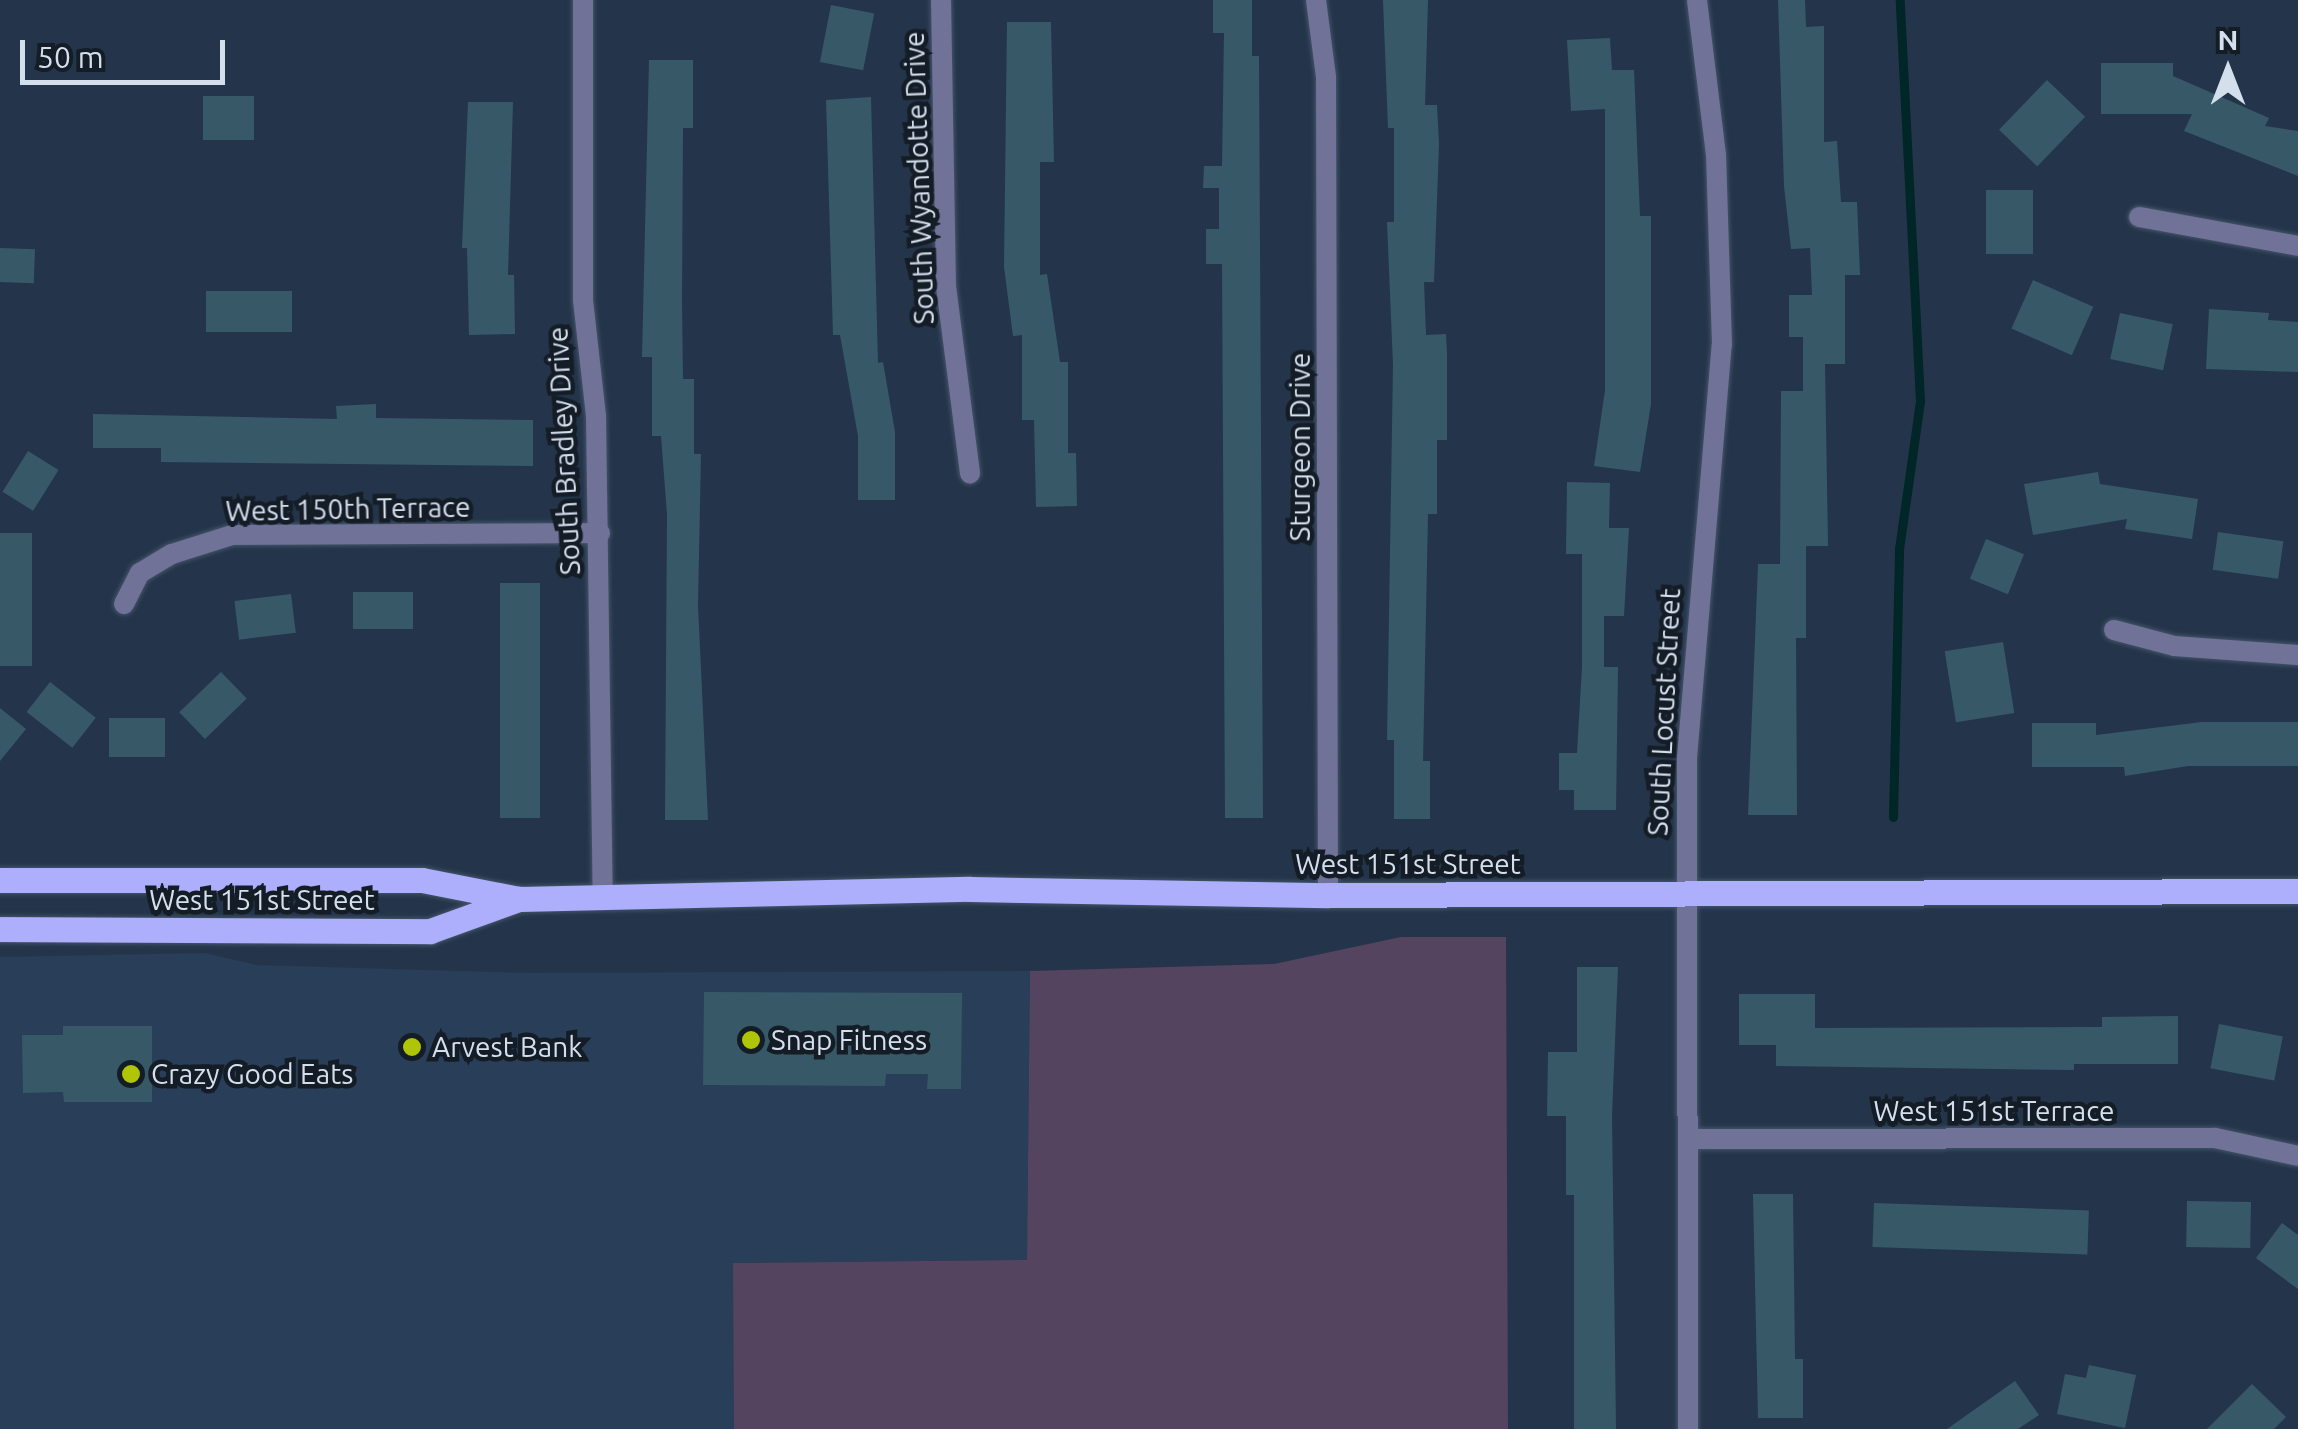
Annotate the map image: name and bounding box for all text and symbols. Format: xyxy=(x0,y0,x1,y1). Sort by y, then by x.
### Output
scale bar xyxy=(25,20,230,82)
north arrow xyxy=(2178,20,2278,120)
text: N xyxy=(2218,24,2238,55)
street label: South Wyandotte Drive xyxy=(897,31,941,325)
text: 50 m xyxy=(37,40,104,74)
street label: South Bradley Drive xyxy=(541,326,587,576)
street label: Sturgeon Drive xyxy=(1283,353,1317,541)
street label: West 150th Terrace xyxy=(225,490,471,528)
street label: South Locust Street xyxy=(1641,587,1687,837)
street label: West 151st Street xyxy=(1295,847,1521,881)
street label: West 151st Street xyxy=(149,883,375,917)
place label: Snap Fitness xyxy=(771,1023,927,1057)
marker: Snap Fitness xyxy=(740,1029,762,1051)
place label: Arvest Bank xyxy=(432,1030,582,1064)
marker: Arvest Bank xyxy=(401,1036,423,1058)
place label: Crazy Good Eats xyxy=(151,1057,353,1091)
marker: Crazy Good Eats xyxy=(120,1063,142,1085)
street label: West 151st Terrace xyxy=(1873,1094,2115,1128)

